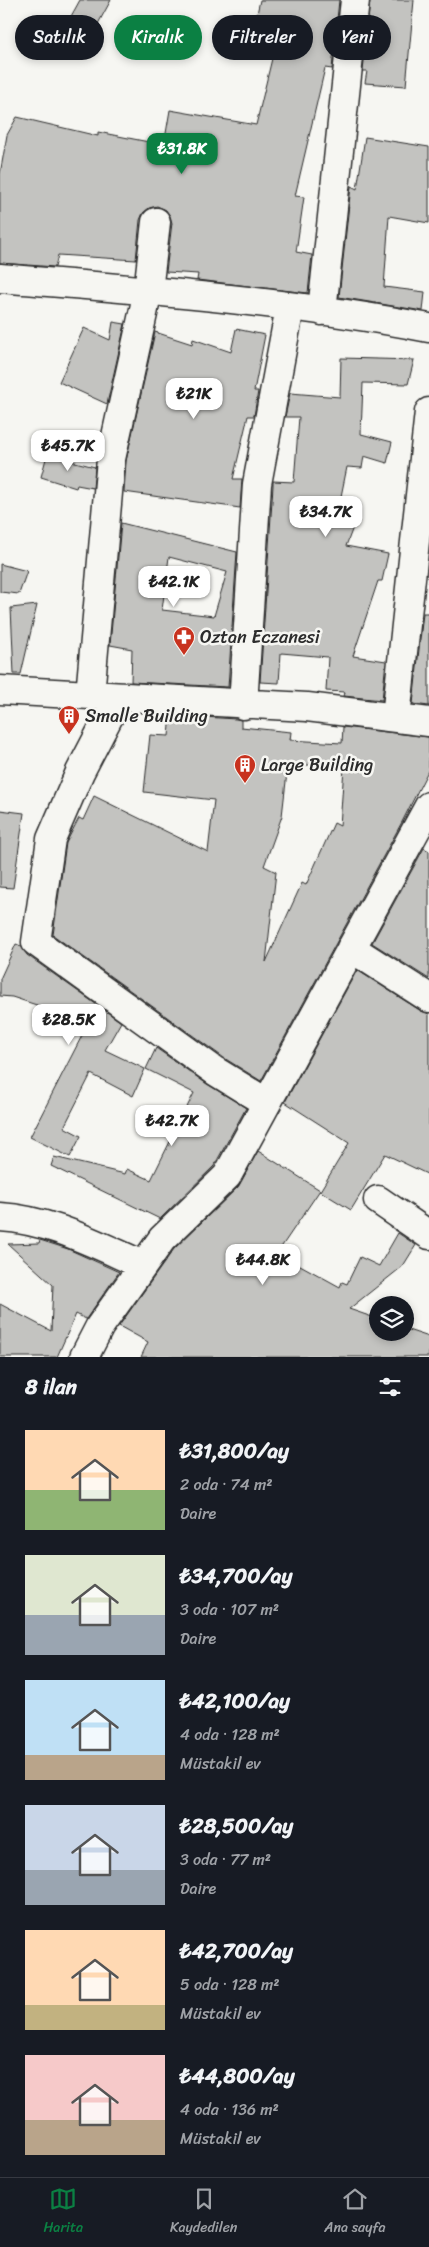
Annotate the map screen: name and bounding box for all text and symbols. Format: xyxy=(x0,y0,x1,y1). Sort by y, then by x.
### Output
chip: Satılık xyxy=(15,15,104,60)
chip: Kiralık xyxy=(114,15,202,60)
chip: Filtreler xyxy=(212,15,313,60)
chip: Yeni xyxy=(323,15,391,60)
pin: ₺31.8K xyxy=(141,132,223,175)
text: ₺31.8K xyxy=(158,134,206,163)
pin: ₺21K xyxy=(164,378,224,420)
text: ₺21K xyxy=(177,379,211,408)
pin: ₺45.7K xyxy=(27,430,109,472)
text: ₺45.7K xyxy=(42,431,94,460)
pin: ₺34.7K xyxy=(285,496,367,538)
text: ₺34.7K xyxy=(300,497,352,526)
pin: ₺42.1K xyxy=(133,566,215,608)
text: ₺42.1K xyxy=(149,567,199,596)
place label: Oztan Eczanesi xyxy=(200,621,321,653)
pharmacy icon: Oztan Eczanesi xyxy=(172,625,196,656)
place label: Smalle Building xyxy=(85,700,208,732)
building icon: Smalle Building xyxy=(57,704,81,735)
place label: Large Building xyxy=(261,749,373,781)
building icon: Large Building xyxy=(233,753,257,784)
pin: ₺28.5K xyxy=(28,1004,110,1046)
text: ₺28.5K xyxy=(43,1005,95,1034)
pin: ₺42.7K xyxy=(131,1104,213,1147)
text: ₺42.7K xyxy=(146,1106,198,1135)
pin: ₺44.8K xyxy=(222,1244,304,1286)
text: ₺44.8K xyxy=(236,1245,290,1274)
map controls xyxy=(369,1296,414,1341)
button: layers xyxy=(369,1296,414,1341)
text: 8 ilan xyxy=(25,1368,77,1406)
icon: filters xyxy=(376,1373,404,1401)
text: ₺31,800/ay xyxy=(180,1432,289,1470)
icon: home xyxy=(65,1450,125,1510)
text: 2 oda · 74 m² xyxy=(180,1470,272,1499)
text: Daire xyxy=(180,1499,216,1528)
text: ₺34,700/ay xyxy=(180,1557,292,1595)
icon: home xyxy=(65,1575,125,1635)
text: 3 oda · 107 m² xyxy=(180,1595,279,1624)
text: Daire xyxy=(180,1624,216,1653)
text: ₺42,100/ay xyxy=(180,1682,290,1720)
icon: home xyxy=(65,1700,125,1760)
text: 4 oda · 128 m² xyxy=(180,1720,280,1749)
text: Müstakil ev xyxy=(180,1749,261,1778)
text: ₺28,500/ay xyxy=(180,1807,293,1845)
icon: home xyxy=(65,1825,125,1885)
text: 3 oda · 77 m² xyxy=(180,1845,271,1874)
text: Daire xyxy=(180,1874,216,1903)
text: ₺42,700/ay xyxy=(180,1932,293,1970)
icon: home xyxy=(65,1950,125,2010)
text: 5 oda · 128 m² xyxy=(180,1970,280,1999)
text: Müstakil ev xyxy=(180,1999,261,2028)
text: ₺44,800/ay xyxy=(180,2057,295,2095)
icon: home xyxy=(65,2075,125,2135)
text: 4 oda · 136 m² xyxy=(180,2095,279,2124)
text: Müstakil ev xyxy=(180,2124,261,2153)
tab: Harita xyxy=(43,2185,83,2240)
tab: Kaydedilen xyxy=(170,2185,237,2240)
tab: Ana sayfa xyxy=(324,2185,386,2240)

